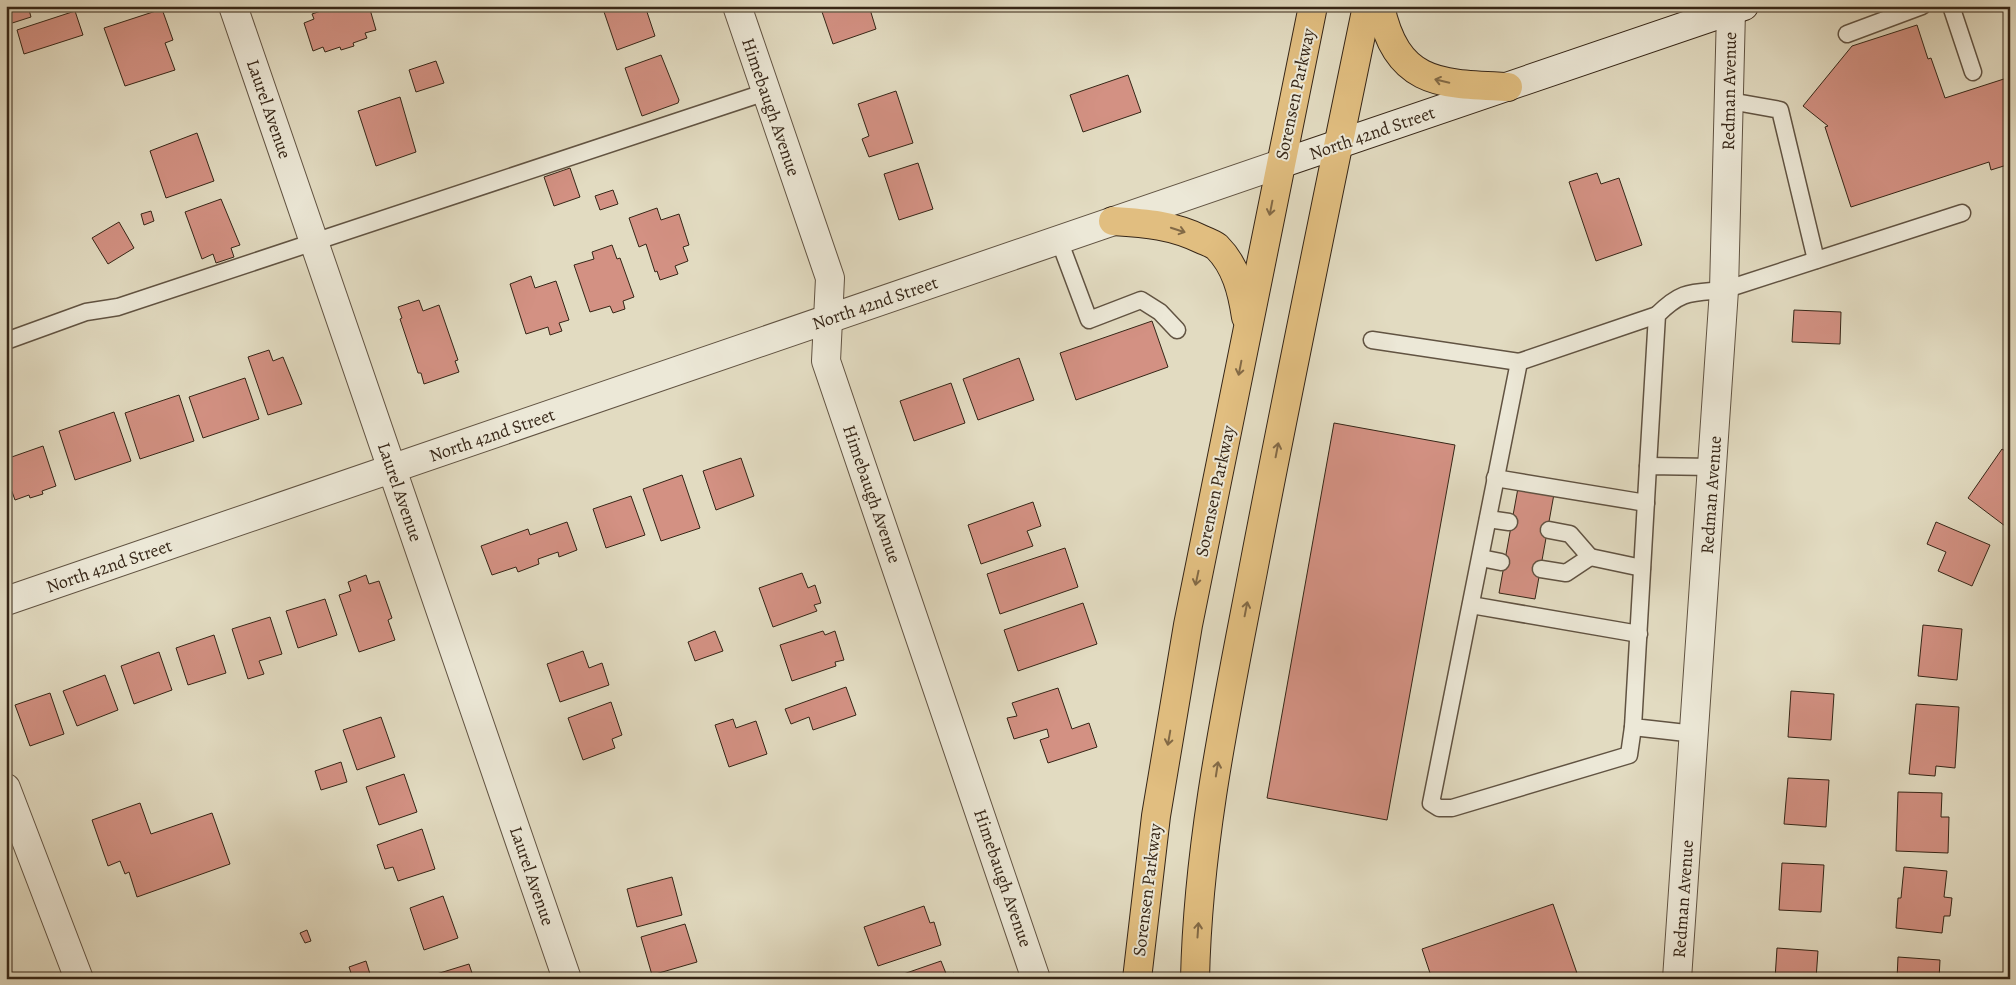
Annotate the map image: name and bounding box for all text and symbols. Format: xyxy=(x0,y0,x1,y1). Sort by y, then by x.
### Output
street label: Sorensen Parkway xyxy=(1269,25,1321,162)
street label: Redman Avenue xyxy=(1716,32,1742,150)
street label: Himebaugh Avenue xyxy=(736,35,806,179)
street label: Laurel Avenue xyxy=(241,56,297,162)
one-way arrow xyxy=(1435,76,1451,85)
street label: North 42nd Street xyxy=(1306,100,1438,166)
one-way arrow xyxy=(1266,200,1275,216)
one-way arrow xyxy=(1170,226,1186,235)
street label: North 42nd Street xyxy=(809,270,941,336)
one-way arrow xyxy=(1235,359,1245,375)
street label: North 42nd Street xyxy=(426,402,558,468)
street label: Himebaugh Avenue xyxy=(837,422,907,566)
street label: Sorensen Parkway xyxy=(1189,422,1241,559)
street label: Redman Avenue xyxy=(1695,435,1727,555)
street label: Laurel Avenue xyxy=(372,439,428,545)
one-way arrow xyxy=(1273,442,1283,458)
street label: North 42nd Street xyxy=(43,533,175,599)
one-way arrow xyxy=(1192,570,1201,586)
one-way arrow xyxy=(1242,601,1251,617)
one-way arrow xyxy=(1163,730,1173,746)
one-way arrow xyxy=(1212,761,1222,777)
street label: Himebaugh Avenue xyxy=(968,806,1038,950)
street label: Sorensen Parkway xyxy=(1127,821,1167,958)
street label: Laurel Avenue xyxy=(504,823,560,929)
street label: Redman Avenue xyxy=(1667,839,1699,959)
one-way arrow xyxy=(1193,922,1202,938)

